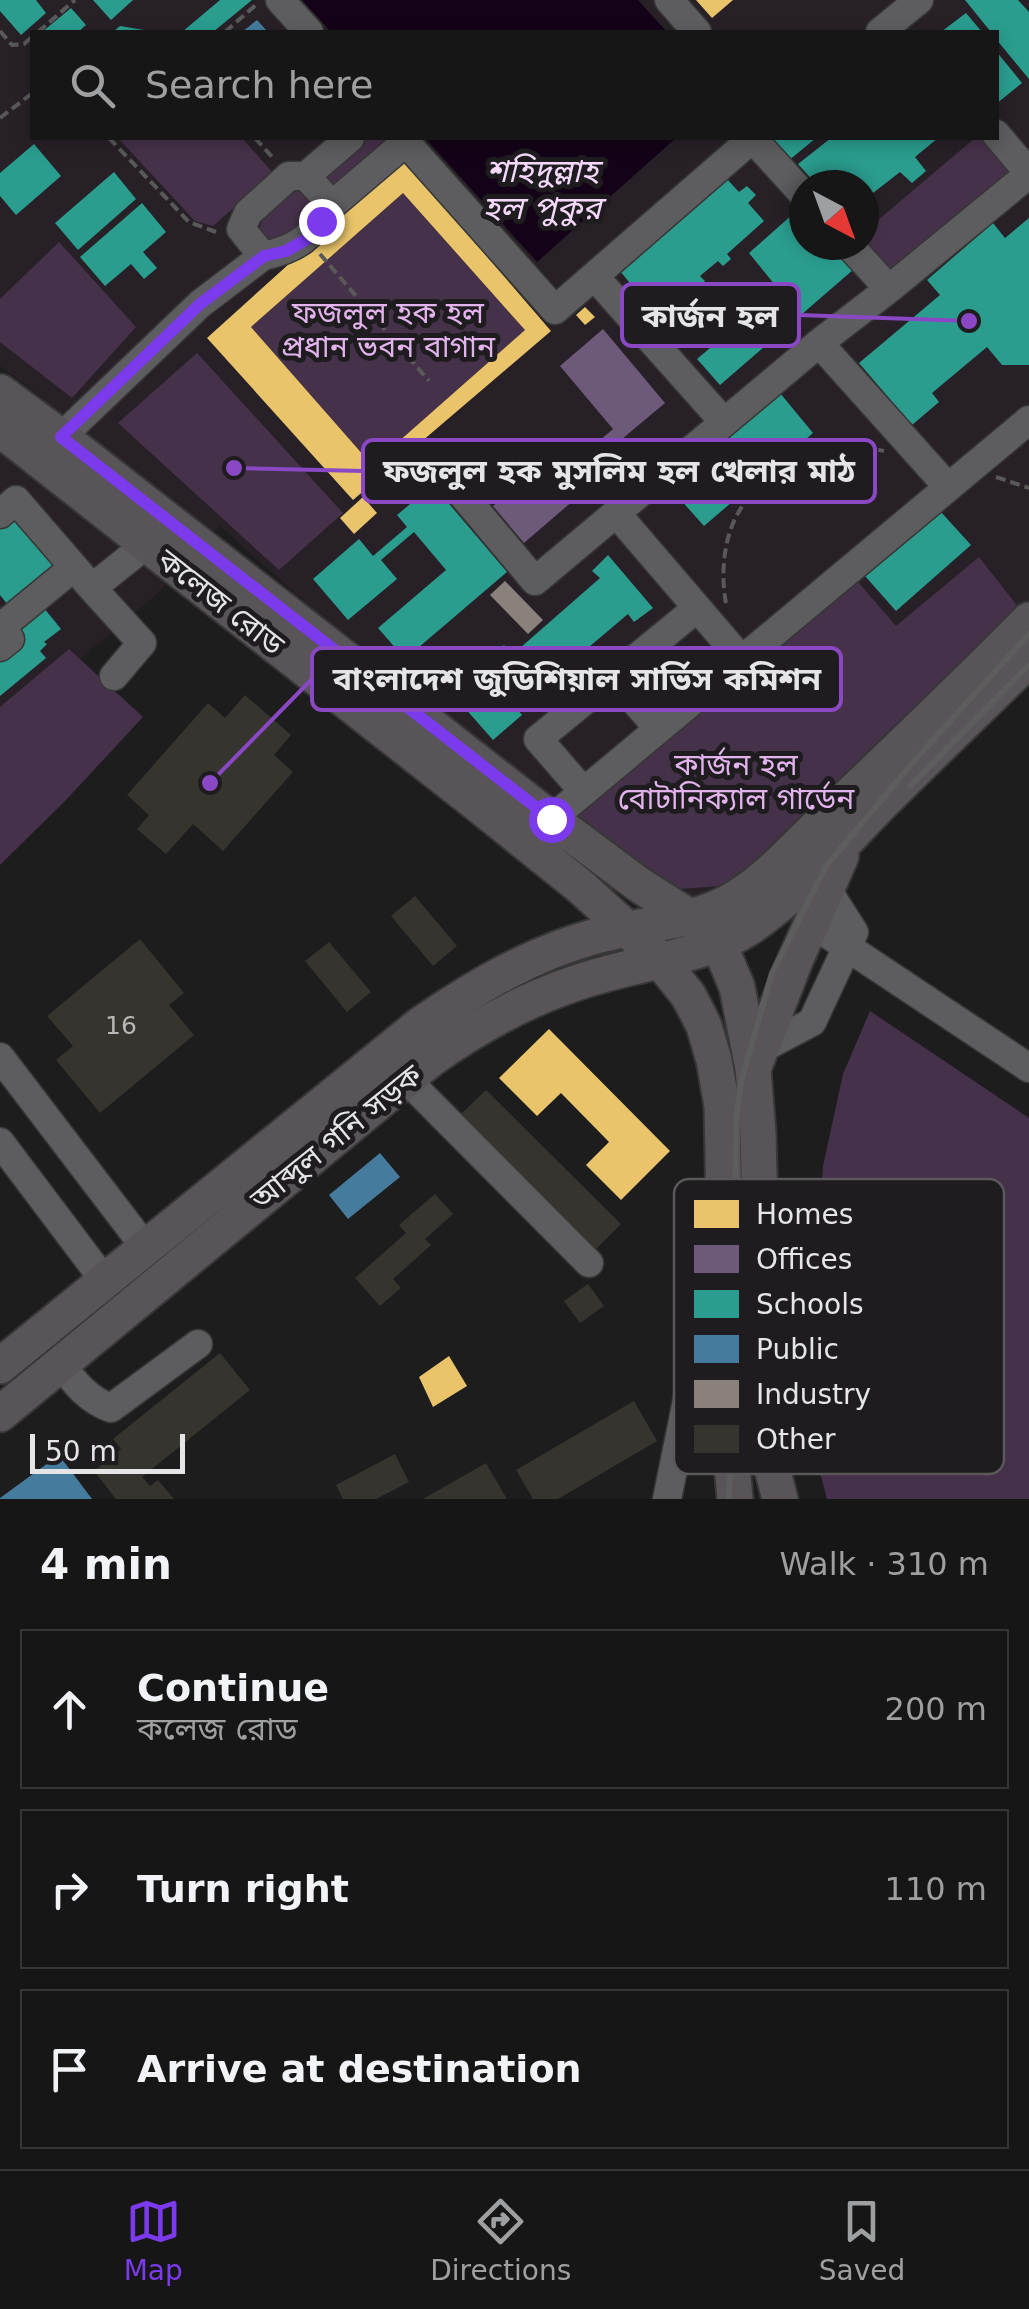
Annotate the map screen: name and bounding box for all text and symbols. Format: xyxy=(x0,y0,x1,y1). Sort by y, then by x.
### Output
search box xyxy=(30,30,999,140)
icon: search xyxy=(65,58,120,113)
text: Search here xyxy=(145,63,373,107)
water label: শহিদুল্লাহ হল পুকুর xyxy=(483,152,607,227)
north arrow xyxy=(789,170,879,260)
route end xyxy=(299,199,345,245)
callout: কার্জন হল xyxy=(622,284,799,346)
park label: ফজলুল হক হল প্রধান ভবন বাগান xyxy=(281,295,496,364)
text: কার্জন হল xyxy=(641,297,779,335)
callout: ফজলুল হক মুসলিম হল খেলার মাঠ xyxy=(363,440,875,502)
text: ফজলুল হক মুসলিম হল খেলার মাঠ xyxy=(382,452,856,490)
street label: কলেজ রোড xyxy=(150,541,292,662)
callout: বাংলাদেশ জুডিশিয়াল সার্ভিস কমিশন xyxy=(312,648,841,710)
text: বাংলাদেশ জুডিশিয়াল সার্ভিস কমিশন xyxy=(332,660,822,698)
park label: কার্জন হল বোটানিক্যাল গার্ডেন xyxy=(618,746,855,816)
route start xyxy=(529,797,575,843)
house number: 16 xyxy=(105,1011,137,1040)
street label: আব্দুল গনি সড়ক xyxy=(243,1057,429,1217)
legend xyxy=(674,1179,1004,1474)
text: Homes xyxy=(756,1198,853,1231)
text: Offices xyxy=(756,1243,852,1276)
text: Schools xyxy=(756,1288,864,1321)
text: Public xyxy=(756,1333,839,1366)
text: Industry xyxy=(756,1378,871,1411)
text: Other xyxy=(756,1423,836,1456)
scale bar xyxy=(30,1429,185,1474)
text: 50 m xyxy=(45,1435,117,1468)
text: 4 min xyxy=(40,1540,172,1589)
text: Walk · 310 m xyxy=(779,1545,989,1583)
text: Continue xyxy=(137,1666,329,1710)
icon: ahead xyxy=(42,1682,97,1737)
text: 200 m xyxy=(885,1690,987,1728)
text: কলেজ রোড xyxy=(137,1710,297,1748)
icon: right xyxy=(42,1862,97,1917)
text: Turn right xyxy=(137,1867,349,1911)
text: 110 m xyxy=(885,1870,987,1908)
icon: arrive xyxy=(42,2042,97,2097)
text: Arrive at destination xyxy=(137,2047,582,2091)
tab: Map xyxy=(124,2194,183,2287)
tab: Directions xyxy=(430,2194,571,2287)
tab: Saved xyxy=(819,2194,905,2287)

